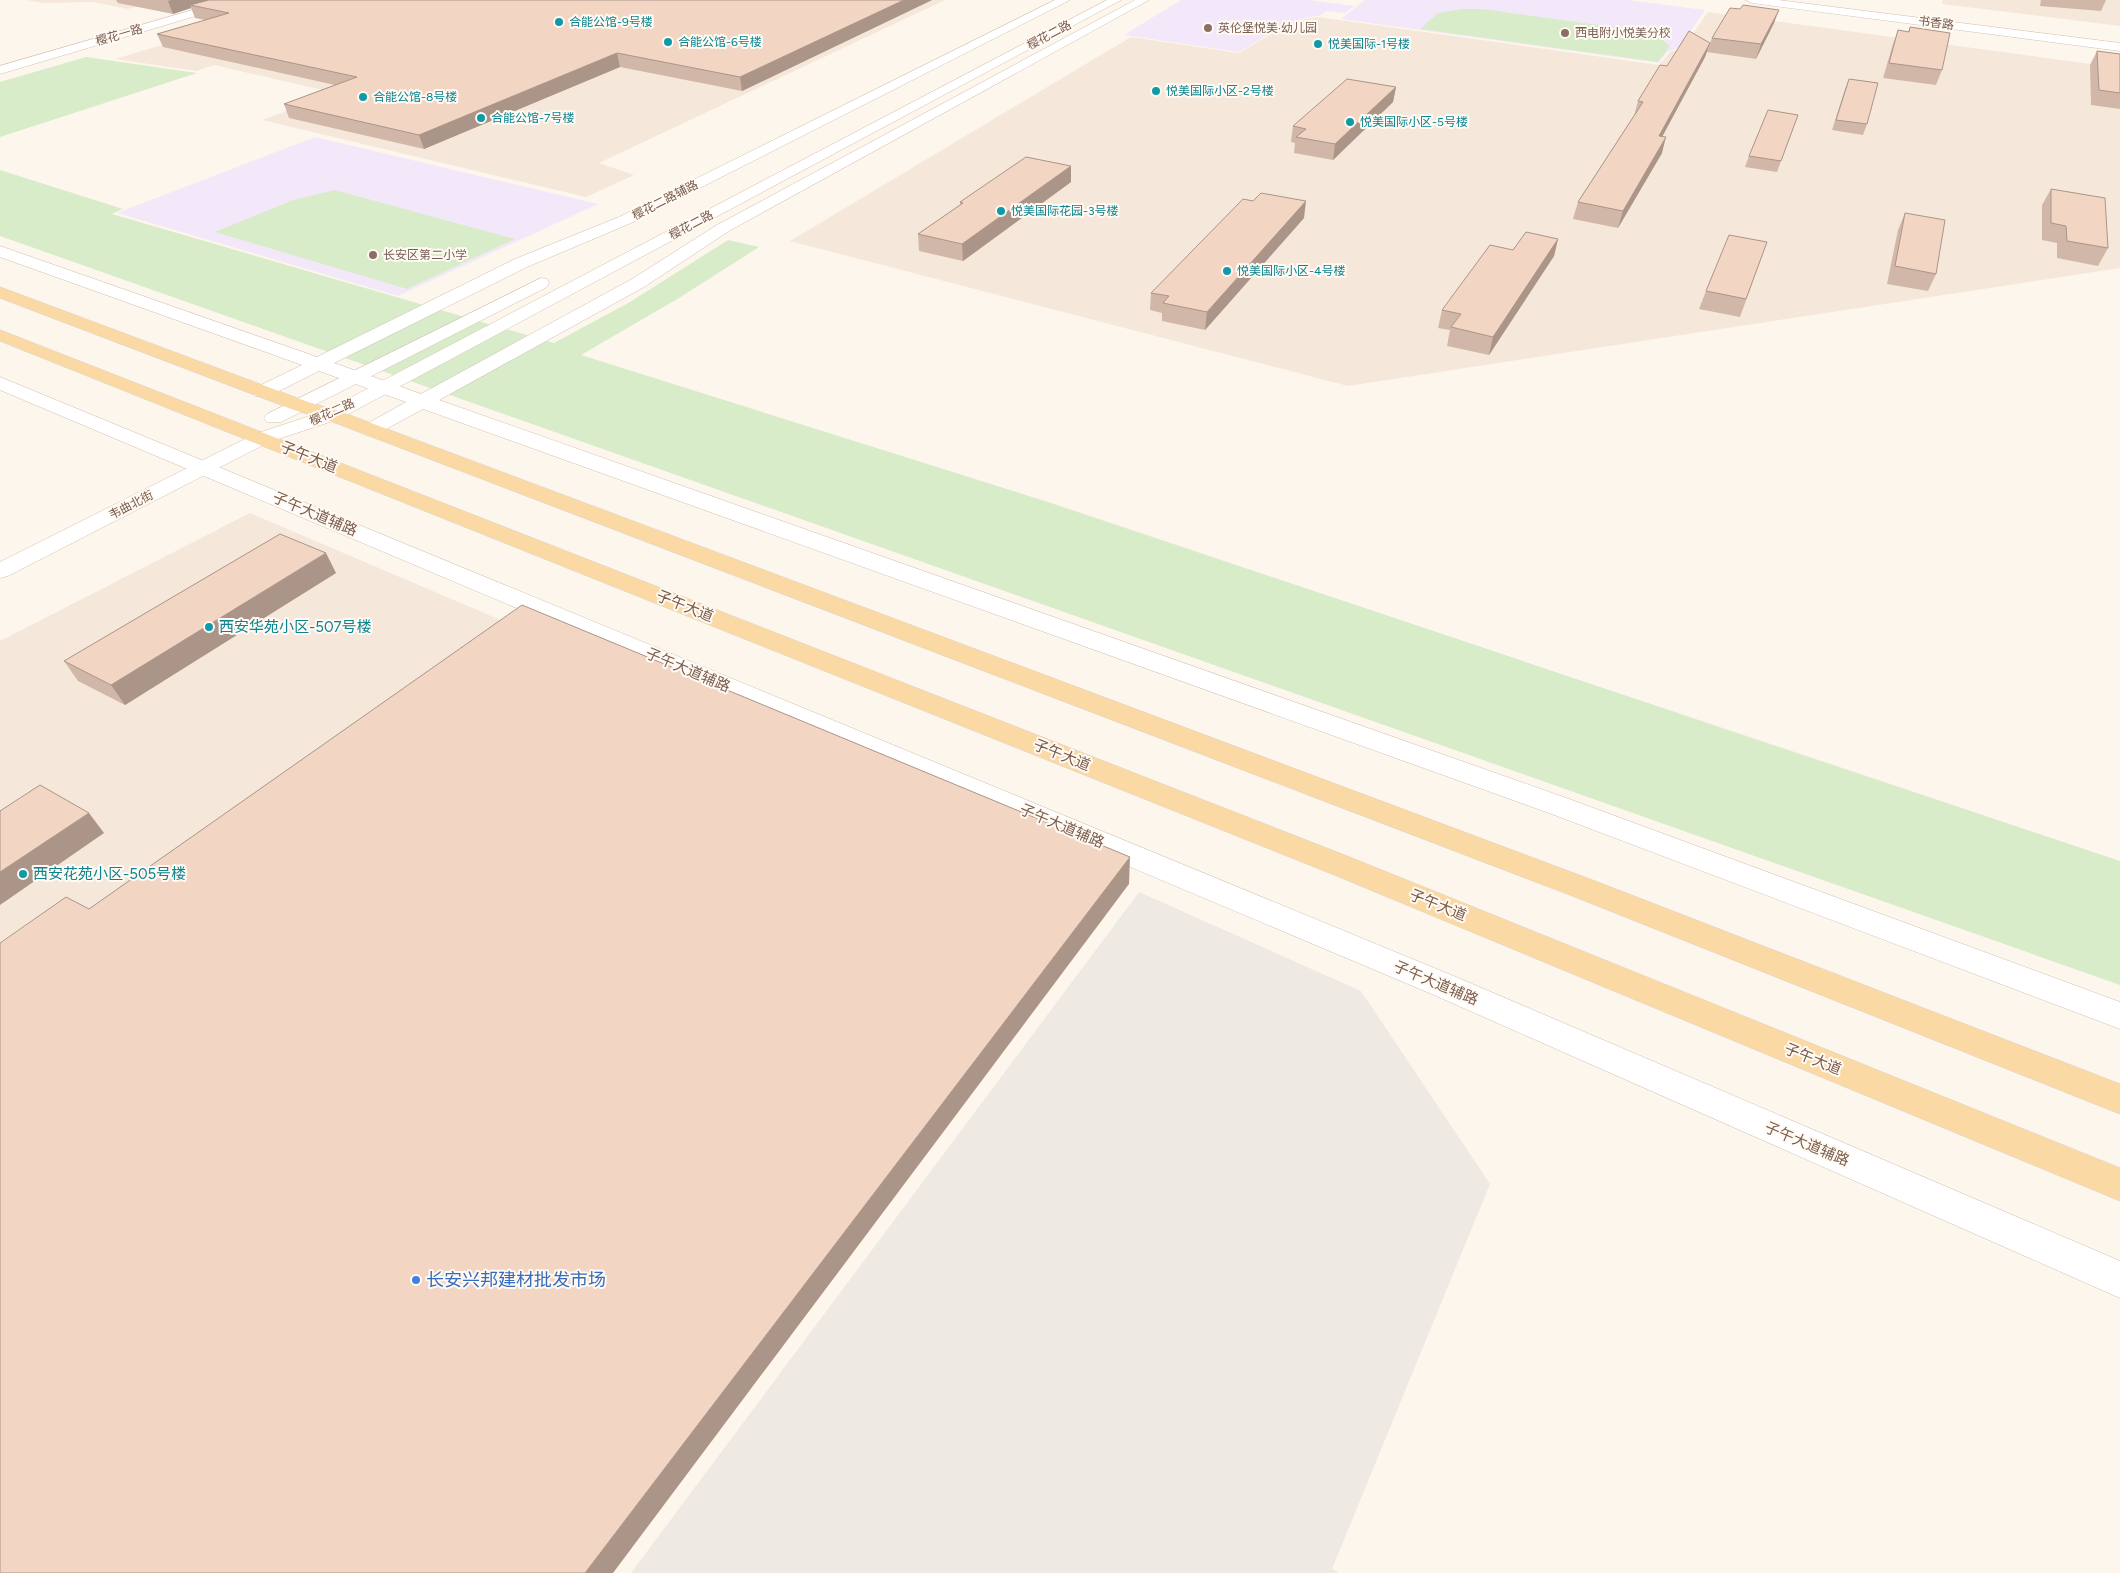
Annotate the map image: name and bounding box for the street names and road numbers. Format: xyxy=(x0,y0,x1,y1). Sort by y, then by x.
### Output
street label: 书香路 xyxy=(1917,14,1955,32)
street label: 樱花二路 xyxy=(1025,18,1073,52)
street label: 樱花一路 xyxy=(94,22,144,48)
street label: 樱花二路辅路 xyxy=(630,177,700,223)
street label: 樱花二路 xyxy=(667,208,715,242)
street label: 樱花二路 xyxy=(307,396,357,428)
street label: 子午大道 xyxy=(278,437,340,477)
street label: 韦曲北街 xyxy=(106,488,156,522)
street label: 子午大道辅路 xyxy=(270,488,360,540)
street label: 子午大道 xyxy=(654,586,716,626)
street label: 子午大道辅路 xyxy=(643,644,733,696)
street label: 子午大道 xyxy=(1031,735,1093,775)
street label: 子午大道辅路 xyxy=(1017,800,1107,852)
street label: 子午大道 xyxy=(1407,885,1469,925)
street label: 子午大道辅路 xyxy=(1391,957,1481,1009)
street label: 子午大道 xyxy=(1782,1039,1844,1079)
street label: 子午大道辅路 xyxy=(1762,1118,1852,1170)

